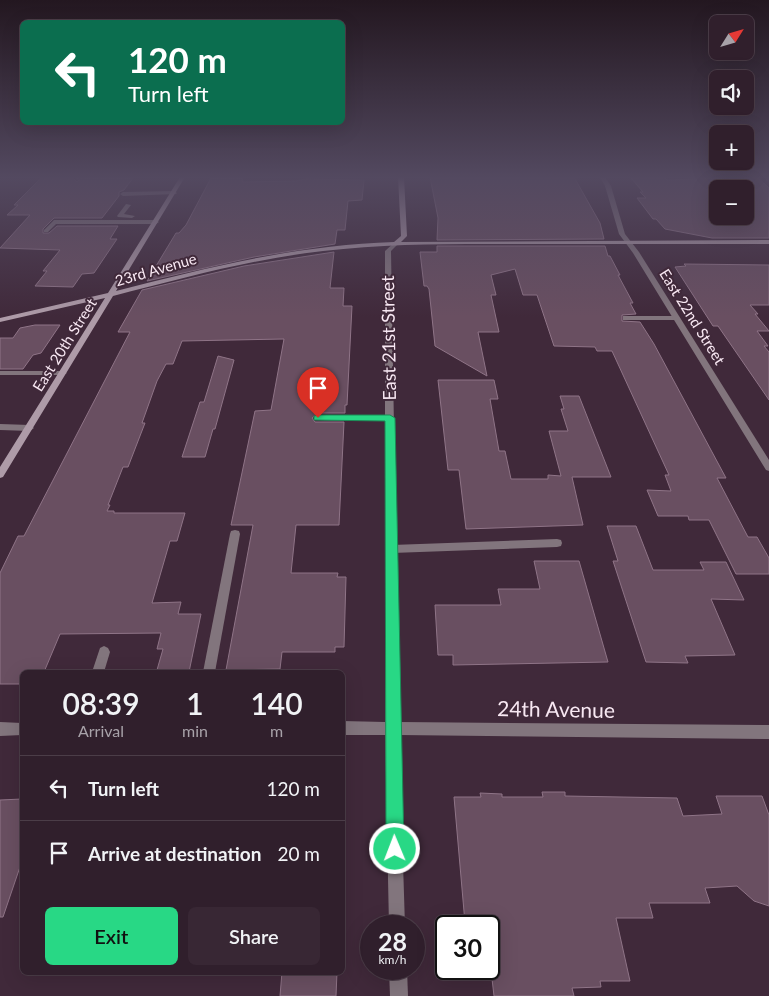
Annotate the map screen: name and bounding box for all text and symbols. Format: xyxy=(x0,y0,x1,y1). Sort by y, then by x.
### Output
north arrow xyxy=(709,15,754,60)
map controls xyxy=(709,15,754,225)
text: 120 m xyxy=(128,38,227,80)
icon: left xyxy=(45,40,110,105)
button: sound xyxy=(709,70,754,115)
text: Turn left xyxy=(128,80,209,107)
button: + xyxy=(709,125,754,170)
button: − xyxy=(709,180,754,225)
street label: 23rd Avenue xyxy=(113,249,199,289)
street label: East 22nd Street xyxy=(656,265,730,368)
street label: East 21st Street xyxy=(376,275,400,401)
street label: East 20th Street xyxy=(28,294,100,394)
pin xyxy=(297,367,339,418)
icon: arrive xyxy=(304,374,332,402)
text: 08:39 xyxy=(62,685,140,721)
text: 1 xyxy=(186,685,204,721)
text: 140 xyxy=(250,685,303,721)
street label: 24th Avenue xyxy=(497,695,615,722)
text: Arrival xyxy=(78,721,124,740)
text: min xyxy=(182,721,208,740)
text: m xyxy=(270,721,283,740)
icon: left xyxy=(45,774,73,802)
text: Turn left xyxy=(88,777,159,800)
text: 120 m xyxy=(266,777,320,800)
position arrow xyxy=(368,822,420,874)
icon: arrive xyxy=(45,839,73,867)
text: Arrive at destination xyxy=(88,842,261,865)
text: 20 m xyxy=(277,842,320,865)
button: Exit xyxy=(45,907,178,965)
button: Share xyxy=(188,907,320,965)
speed limit sign: 30 xyxy=(435,915,500,980)
text: 28 xyxy=(378,926,407,956)
text: km/h xyxy=(378,952,407,967)

